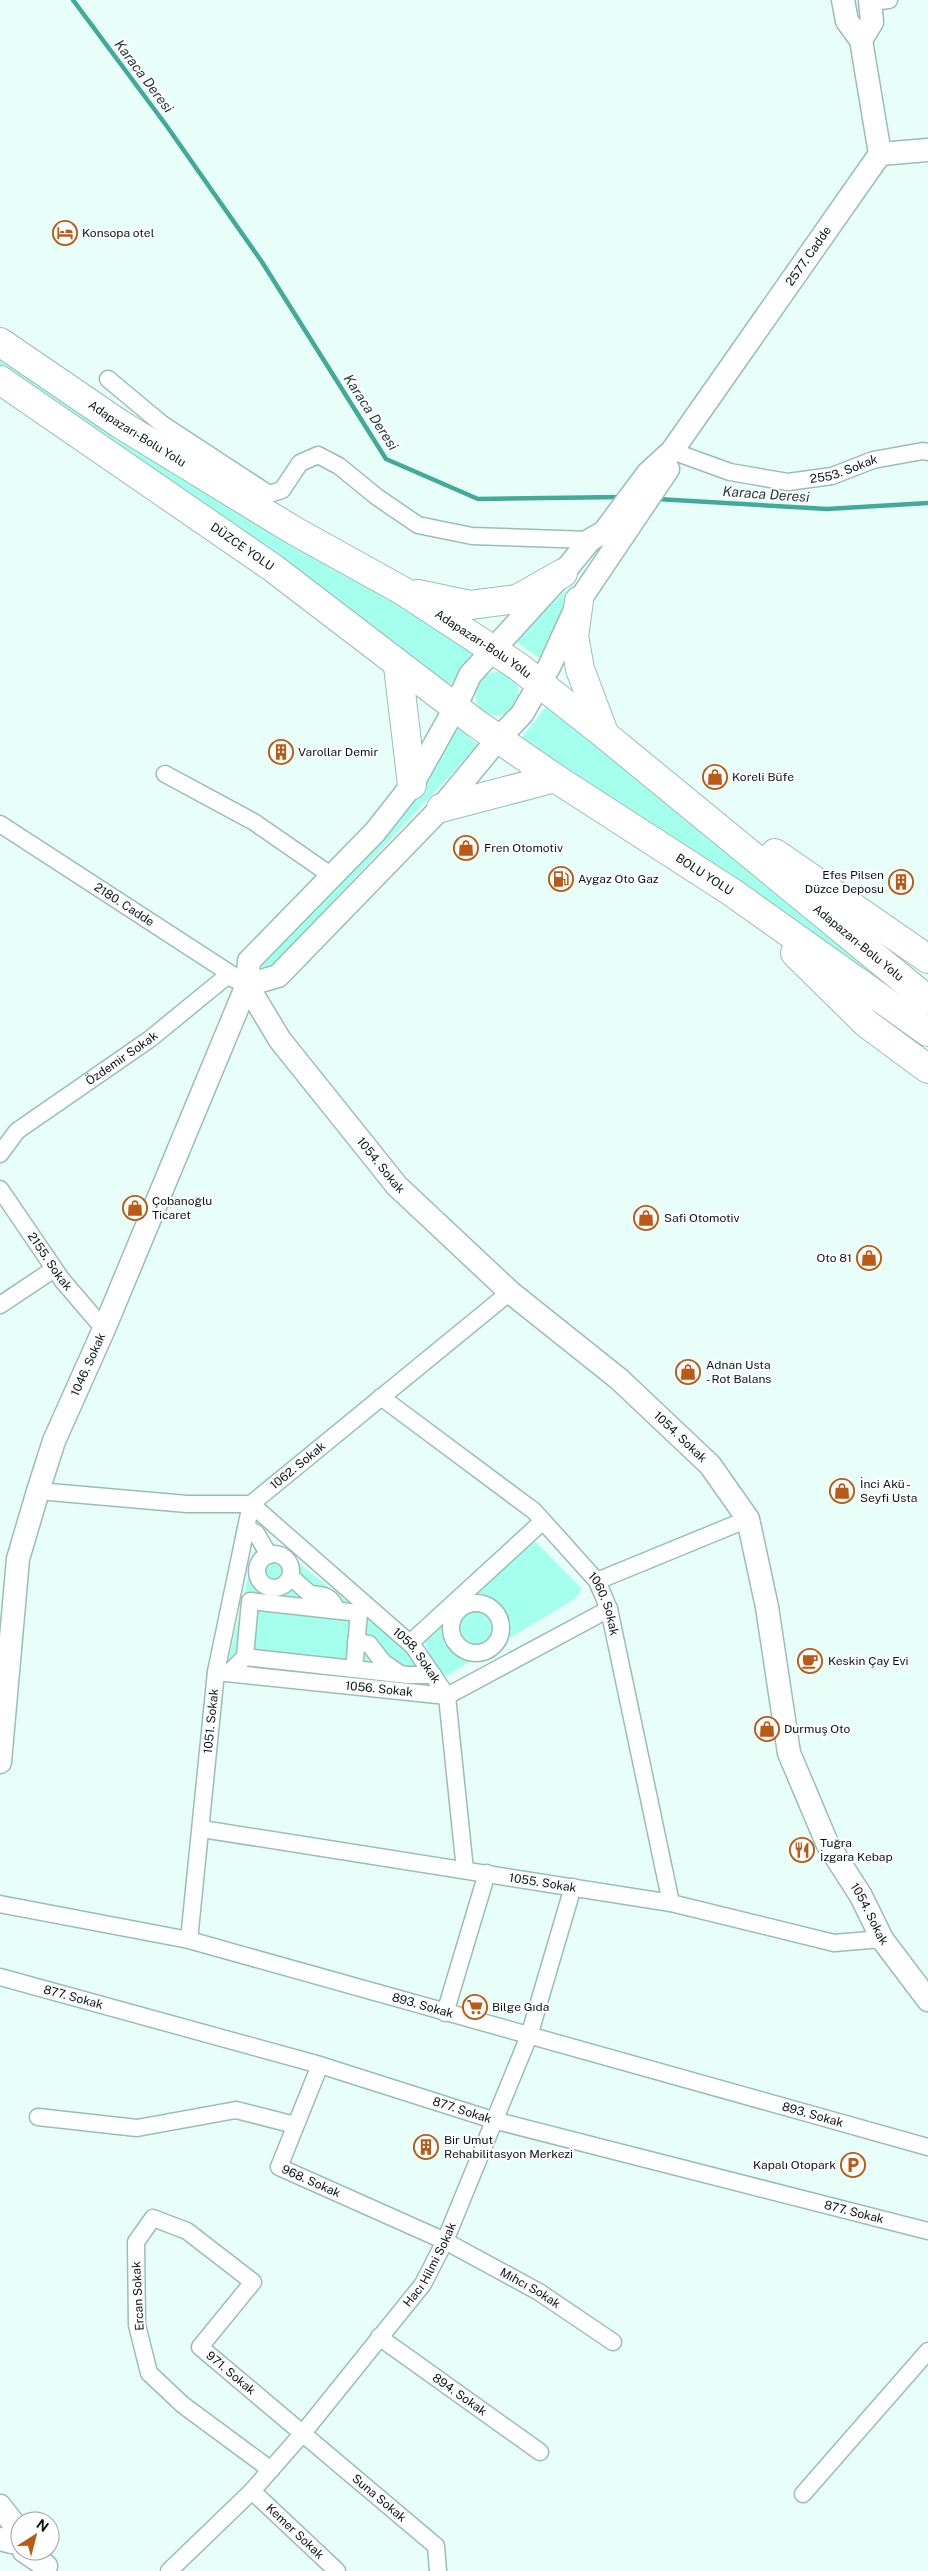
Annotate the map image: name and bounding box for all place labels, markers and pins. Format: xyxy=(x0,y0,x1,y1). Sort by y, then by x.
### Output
hotel icon: Konsopa otel xyxy=(52,220,78,246)
place label: Konsopa otel xyxy=(82,226,155,240)
building icon: Varollar Demir xyxy=(268,739,294,765)
place label: Varollar Demir xyxy=(298,745,378,759)
shop icon: Koreli Büfe xyxy=(702,764,728,790)
place label: Koreli Büfe xyxy=(732,770,794,784)
shop icon: Fren Otomotiv xyxy=(453,835,479,861)
place label: Fren Otomotiv xyxy=(484,841,563,855)
fuel station icon: Aygaz Oto Gaz xyxy=(548,866,574,892)
place label: Efes Pilsen Düzce Deposu xyxy=(805,868,884,896)
building icon: Efes Pilsen Düzce Deposu xyxy=(888,869,914,895)
place label: Aygaz Oto Gaz xyxy=(578,872,659,886)
place label: Çobanoğlu Ticaret xyxy=(152,1194,212,1222)
shop icon: Çobanoğlu Ticaret xyxy=(122,1195,148,1221)
shop icon: Safi Otomotiv xyxy=(633,1205,659,1231)
place label: Safi Otomotiv xyxy=(664,1211,740,1225)
shop icon: Oto 81 xyxy=(856,1245,882,1271)
place label: Oto 81 xyxy=(816,1251,852,1265)
place label: Adnan Usta - Rot Balans xyxy=(706,1358,771,1386)
shop icon: Adnan Usta - Rot Balans xyxy=(675,1359,701,1385)
place label: İnci Akü - Seyfi Usta xyxy=(860,1477,917,1505)
shop icon: İnci Akü - Seyfi Usta xyxy=(829,1478,855,1504)
cafe icon: Keskin Çay Evi xyxy=(797,1648,823,1674)
place label: Keskin Çay Evi xyxy=(828,1654,909,1668)
shop icon: Durmuş Oto xyxy=(754,1716,780,1742)
place label: Durmuş Oto xyxy=(784,1722,851,1736)
place label: Tuğra İzgara Kebap xyxy=(820,1836,893,1864)
restaurant icon: Tuğra İzgara Kebap xyxy=(789,1837,815,1863)
supermarket icon: Bilge Gıda xyxy=(462,1994,488,2020)
place label: Bilge Gıda xyxy=(492,2000,549,2014)
place label: Bir Umut Rehabilitasyon Merkezi xyxy=(444,2133,573,2161)
building icon: Bir Umut Rehabilitasyon Merkezi xyxy=(413,2134,439,2160)
parking icon: Kapalı Otopark xyxy=(840,2152,866,2178)
place label: Kapalı Otopark xyxy=(753,2158,836,2172)

